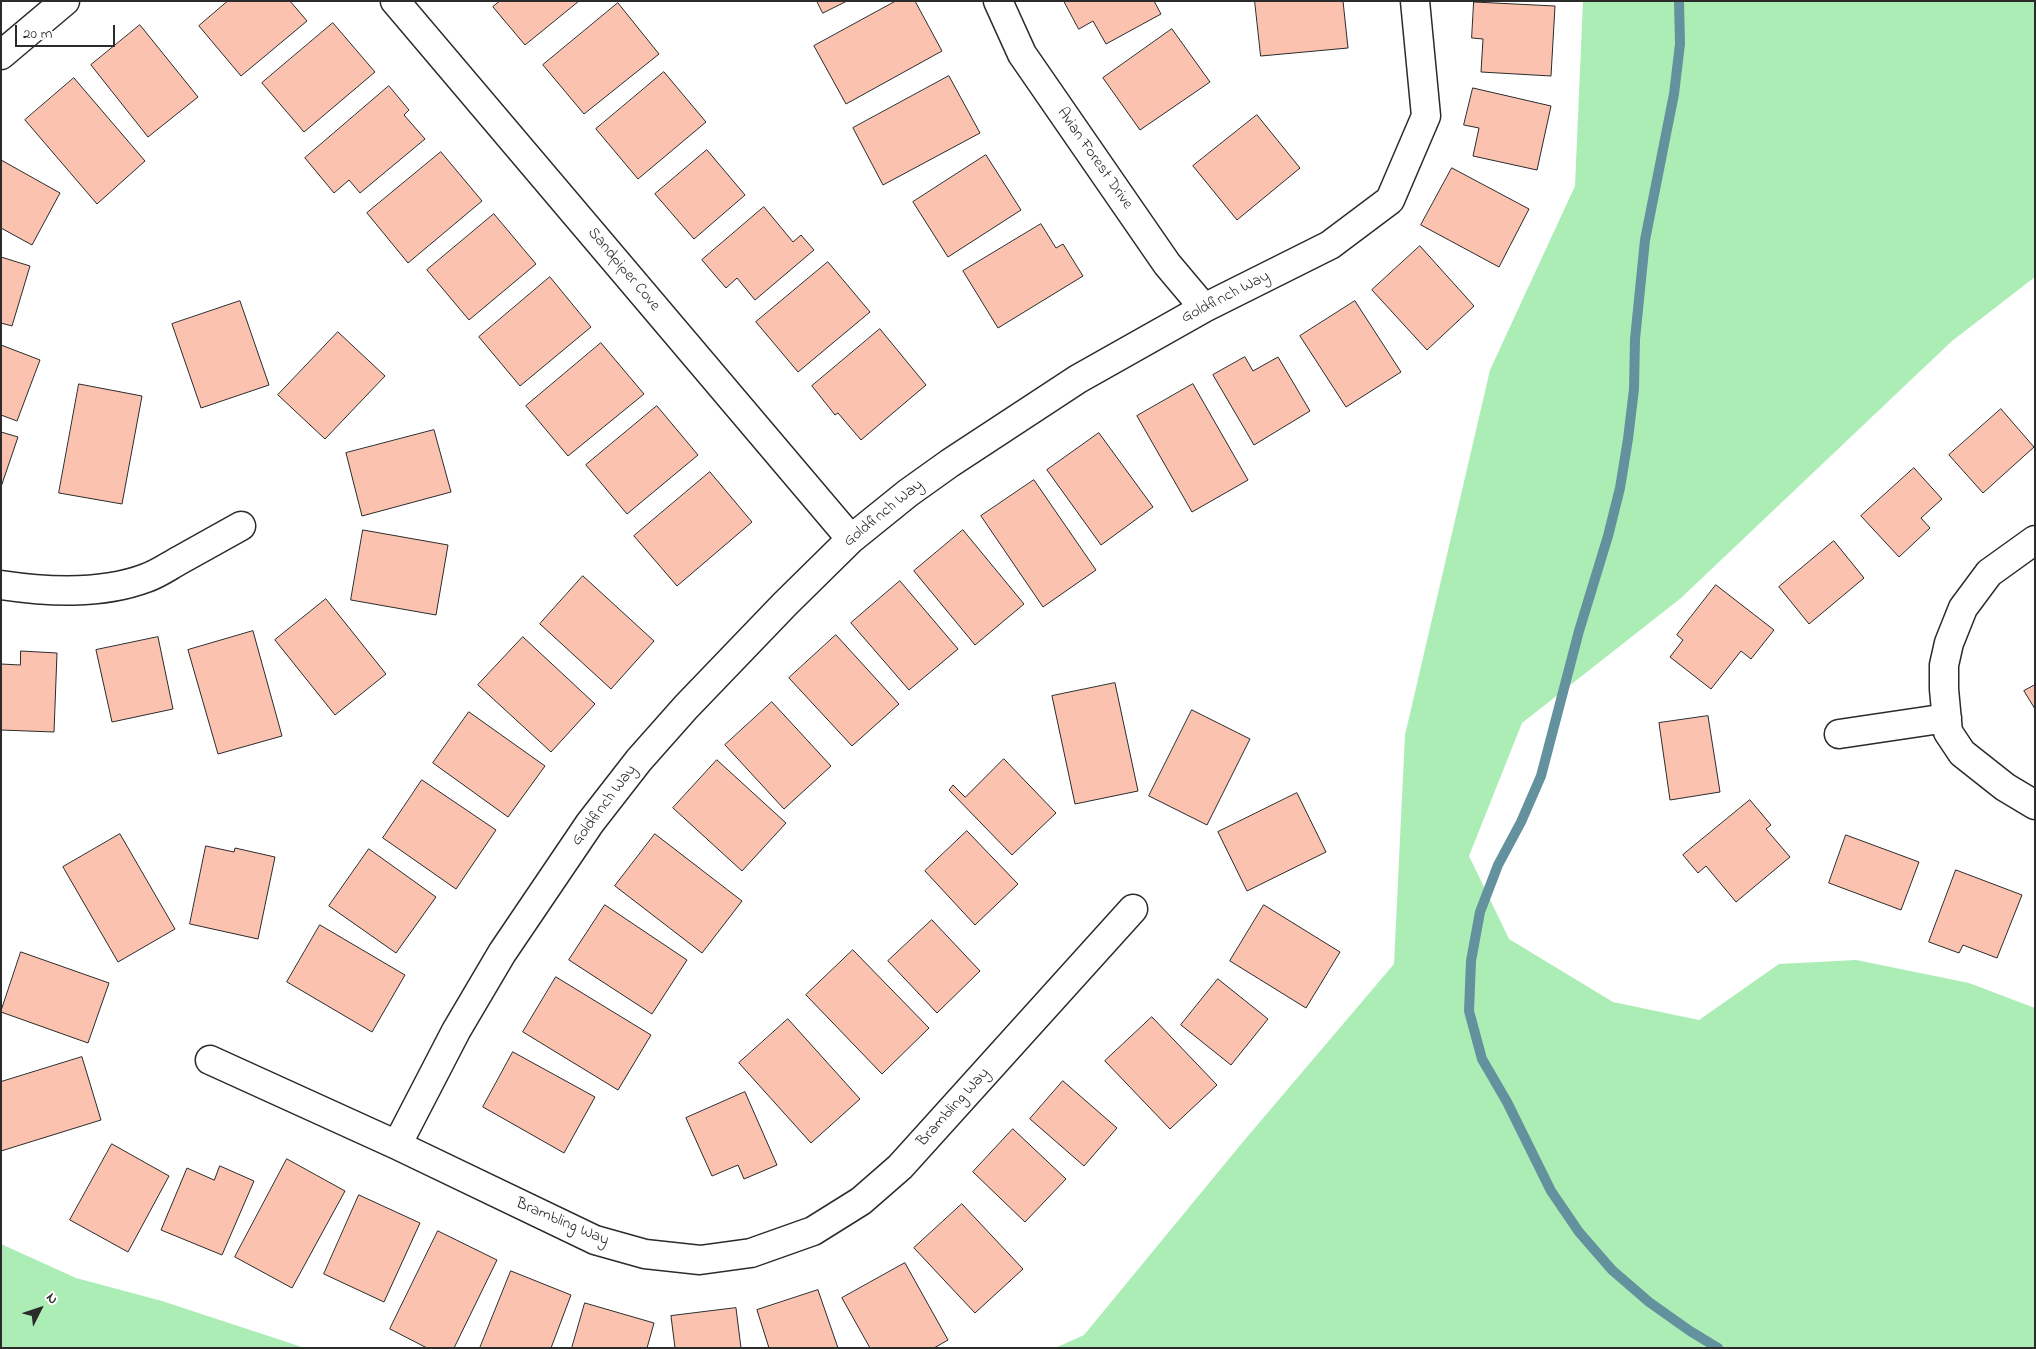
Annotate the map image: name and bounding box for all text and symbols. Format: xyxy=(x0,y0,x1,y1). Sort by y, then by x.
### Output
scale bar xyxy=(18,15,118,47)
text: 20 m xyxy=(23,23,52,45)
street label: Avian Forest Drive xyxy=(1052,104,1136,214)
street label: Sandpiper Cove xyxy=(582,224,664,316)
street label: Goldfinch Way xyxy=(1179,268,1273,328)
street label: Goldfinch Way xyxy=(841,476,927,552)
street label: Goldfinch Way xyxy=(568,762,642,850)
street label: Brambling Way xyxy=(914,1065,994,1151)
street label: Brambling Way xyxy=(513,1195,611,1251)
north arrow xyxy=(15,1284,65,1334)
text: N xyxy=(41,1288,63,1309)

